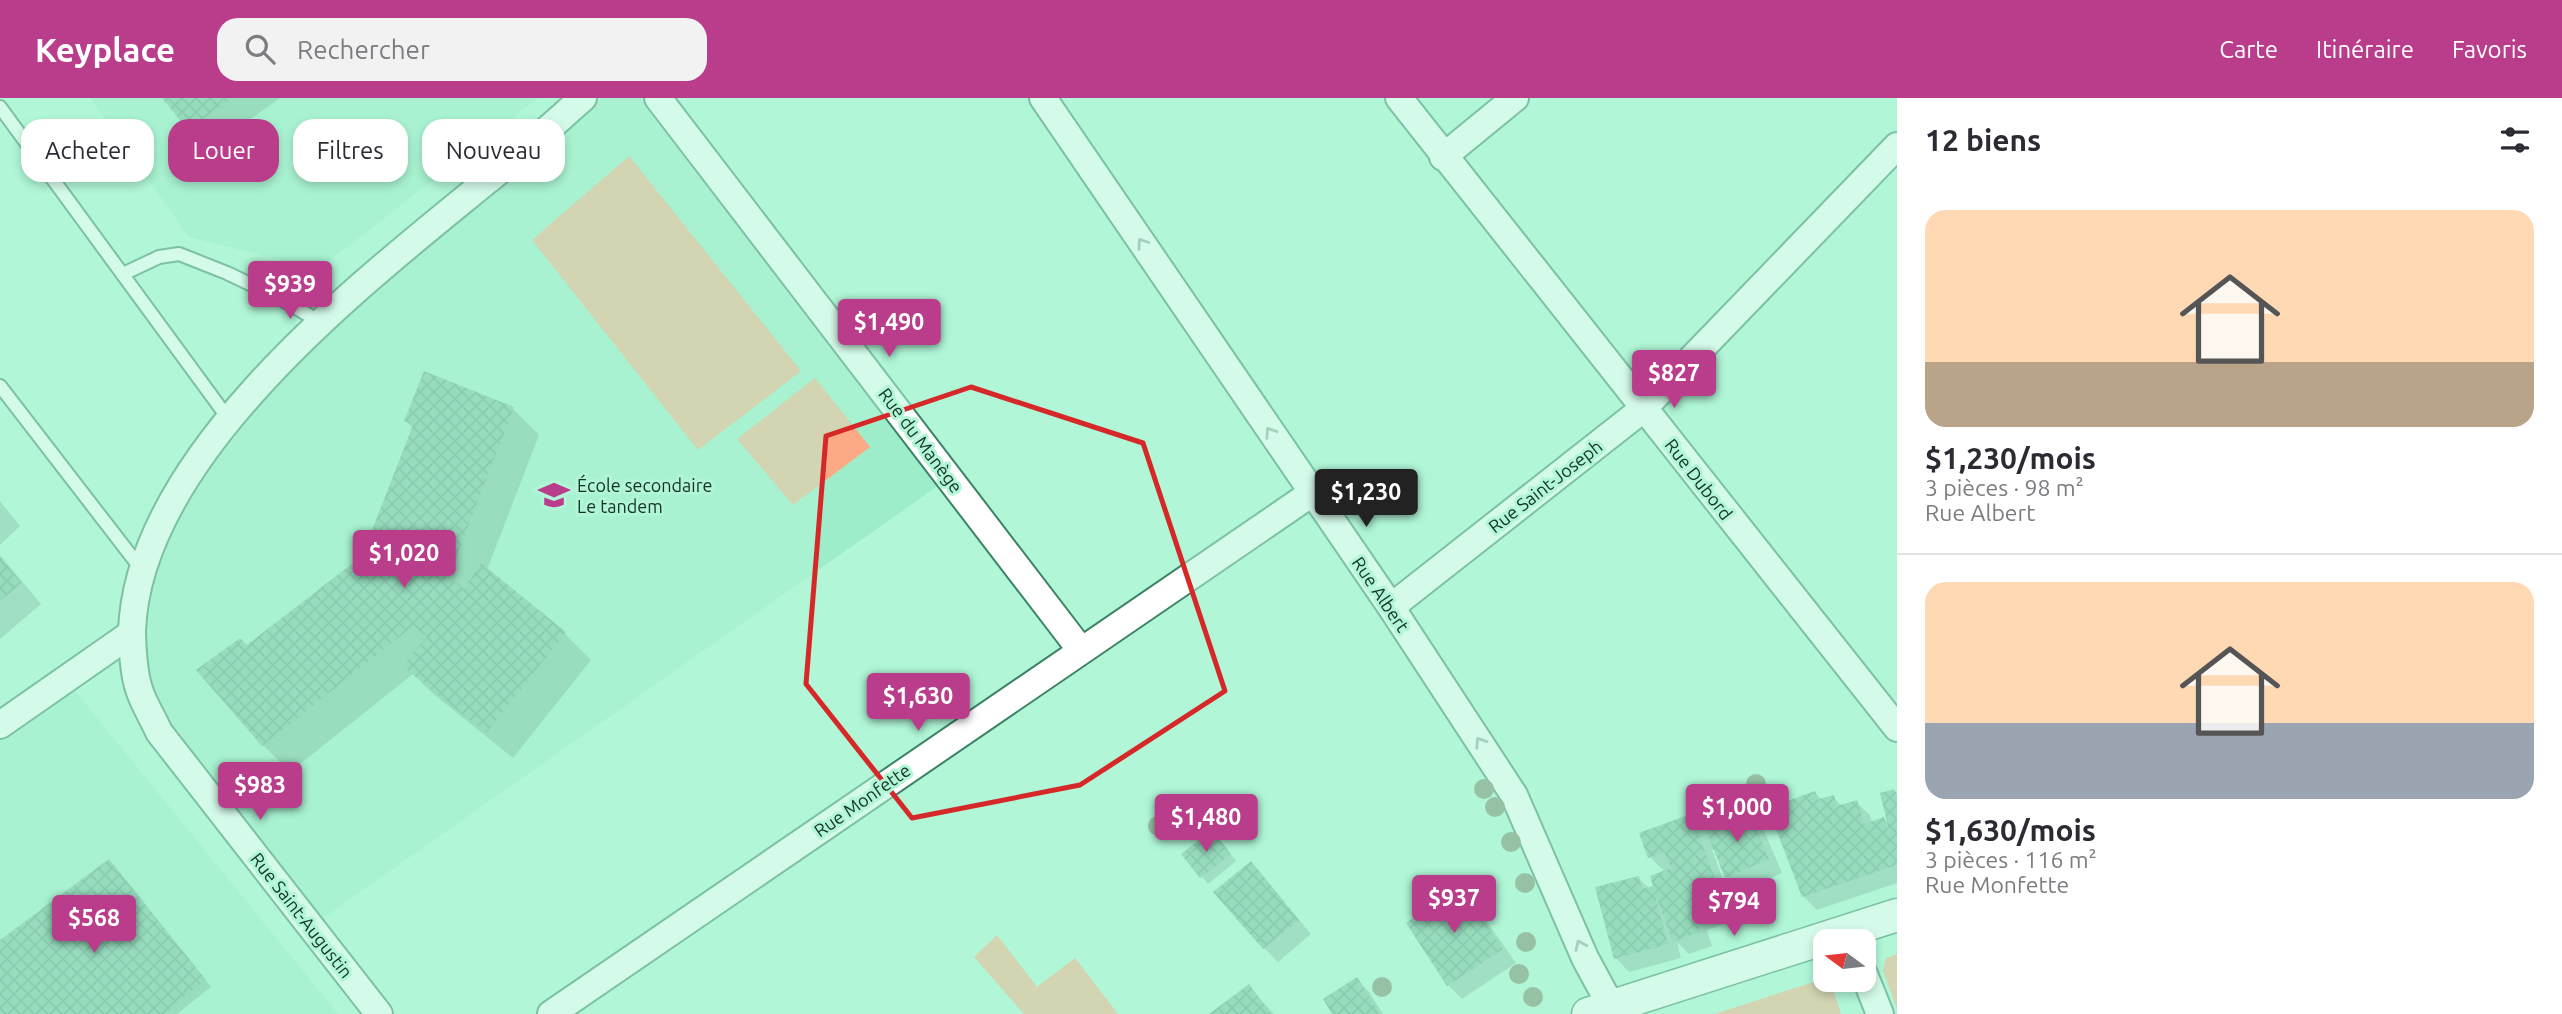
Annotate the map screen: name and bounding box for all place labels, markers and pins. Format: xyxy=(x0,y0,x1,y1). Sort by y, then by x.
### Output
pin: $939 xyxy=(249,262,331,321)
pin: $1,490 xyxy=(832,300,946,359)
pin: $827 xyxy=(1633,350,1715,410)
pin: $1,230 xyxy=(1309,470,1423,529)
place label: École secondaire Le tandem xyxy=(577,474,712,516)
school or university icon: École secondaire Le tandem xyxy=(537,478,571,512)
pin: $1,020 xyxy=(347,531,461,590)
pin: $1,630 xyxy=(861,674,975,733)
pin: $983 xyxy=(219,762,301,822)
pin: $1,000 xyxy=(1680,784,1794,844)
pin: $1,480 xyxy=(1149,794,1263,854)
pin: $937 xyxy=(1413,876,1495,935)
pin: $794 xyxy=(1693,878,1775,938)
pin: $568 xyxy=(53,896,135,955)

